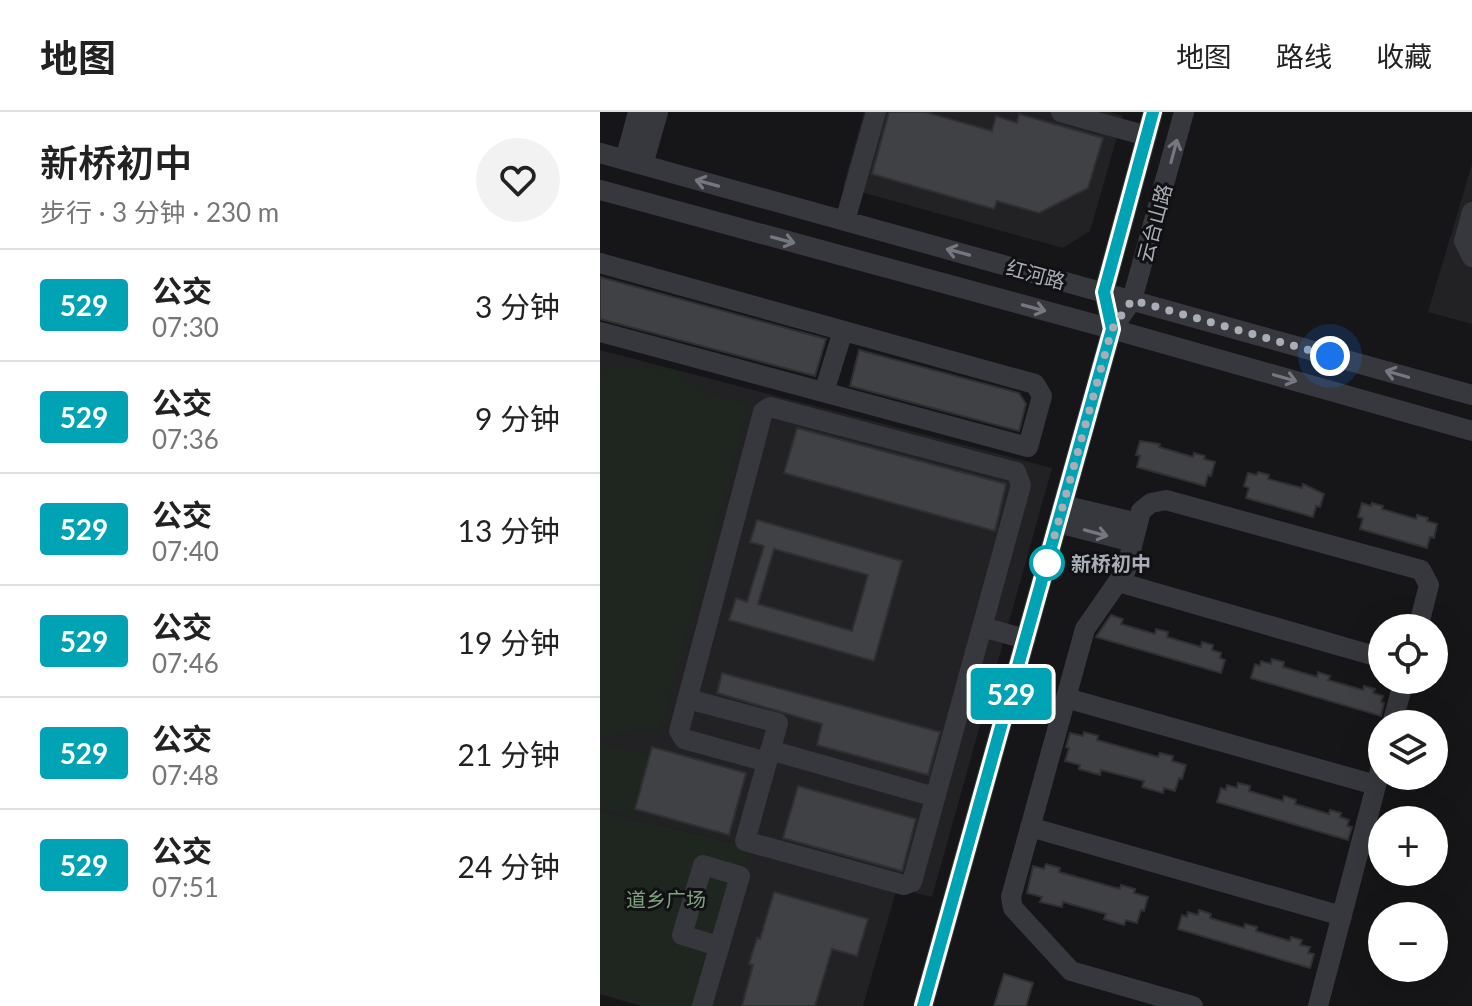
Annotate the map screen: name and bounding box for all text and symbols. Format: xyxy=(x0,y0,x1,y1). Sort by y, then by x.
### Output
text: 地图 xyxy=(40,34,116,80)
text: 地图 xyxy=(1176,39,1232,73)
text: 路线 xyxy=(1276,39,1332,73)
text: 收藏 xyxy=(1376,39,1432,73)
button: heart xyxy=(476,138,560,222)
text: 新桥初中 xyxy=(40,139,192,185)
one-way arrow xyxy=(1167,139,1182,165)
one-way arrow xyxy=(694,175,720,190)
street label: 云台山路 xyxy=(1132,181,1176,265)
text: 步行 · 3 分钟 · 230 m xyxy=(40,196,279,228)
one-way arrow xyxy=(770,233,796,248)
one-way arrow xyxy=(945,244,971,259)
street label: 红河路 xyxy=(1004,255,1068,293)
text: 公交 xyxy=(152,272,212,308)
text: 529 xyxy=(60,288,108,322)
text: 3 分钟 xyxy=(475,288,560,324)
one-way arrow xyxy=(1021,302,1047,317)
text: 07:30 xyxy=(152,311,219,343)
your location xyxy=(1310,336,1350,376)
one-way arrow xyxy=(1384,366,1410,381)
one-way arrow xyxy=(1271,371,1297,386)
text: 公交 xyxy=(152,384,212,420)
text: 529 xyxy=(60,400,108,434)
text: 9 分钟 xyxy=(475,400,560,436)
text: 07:36 xyxy=(152,423,219,455)
text: 公交 xyxy=(152,496,212,532)
text: 529 xyxy=(60,512,108,546)
text: 13 分钟 xyxy=(458,512,560,548)
one-way arrow xyxy=(1082,526,1108,541)
text: 07:40 xyxy=(152,535,219,567)
marker: 新桥初中 xyxy=(1030,546,1064,580)
place label: 新桥初中 xyxy=(1071,551,1151,575)
text: 公交 xyxy=(152,608,212,644)
map controls xyxy=(1368,614,1448,982)
button: locate xyxy=(1368,614,1448,694)
text: 529 xyxy=(60,624,108,658)
text: 19 分钟 xyxy=(458,624,560,660)
text: 07:46 xyxy=(152,647,219,679)
line badge: 529 xyxy=(965,668,1057,720)
text: 529 xyxy=(987,677,1035,711)
button: layers xyxy=(1368,710,1448,790)
text: 公交 xyxy=(152,720,212,756)
text: 529 xyxy=(60,736,108,770)
text: 21 分钟 xyxy=(458,736,560,772)
text: 07:48 xyxy=(152,759,219,791)
button: + xyxy=(1368,806,1448,886)
text: 公交 xyxy=(152,832,212,868)
text: 529 xyxy=(60,848,108,882)
text: 24 分钟 xyxy=(458,848,560,884)
text: 07:51 xyxy=(152,871,219,903)
park label: 道乡广场 xyxy=(626,887,706,911)
button: − xyxy=(1368,902,1448,982)

